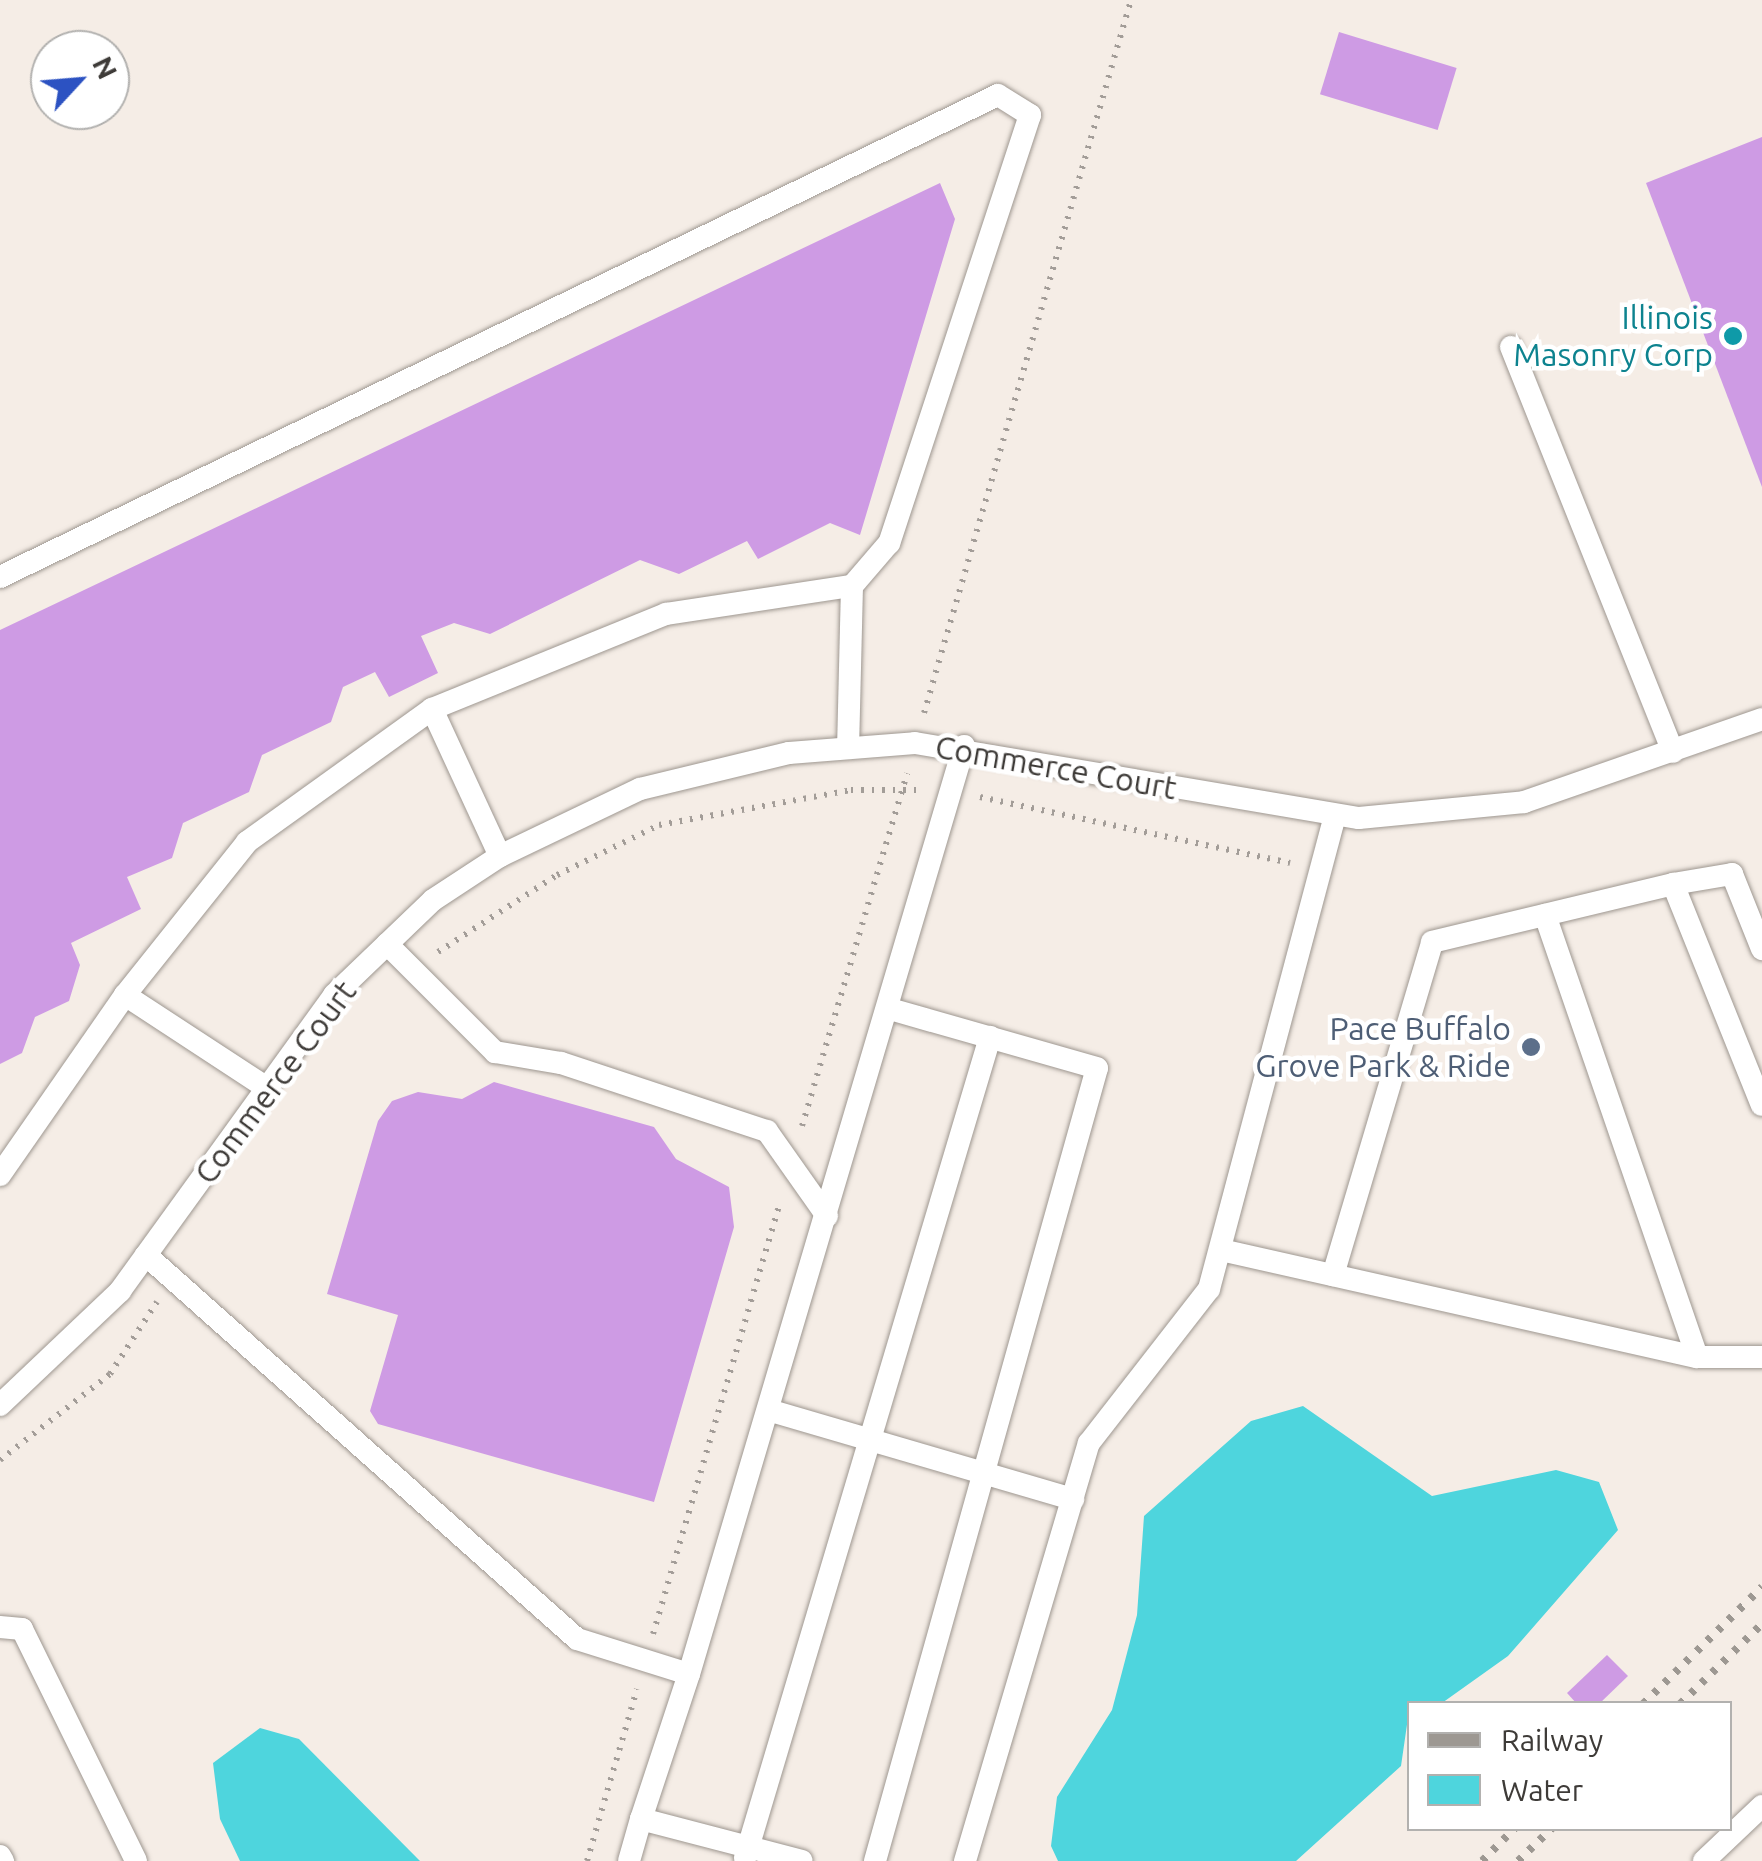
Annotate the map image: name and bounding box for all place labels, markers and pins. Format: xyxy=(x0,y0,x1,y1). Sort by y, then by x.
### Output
place label: Illinois Masonry Corp xyxy=(1513,299,1713,374)
marker: Illinois Masonry Corp xyxy=(1722,325,1744,347)
place label: Pace Buffalo Grove Park & Ride xyxy=(1255,1010,1511,1085)
marker: Pace Buffalo Grove Park & Ride xyxy=(1520,1036,1542,1058)

